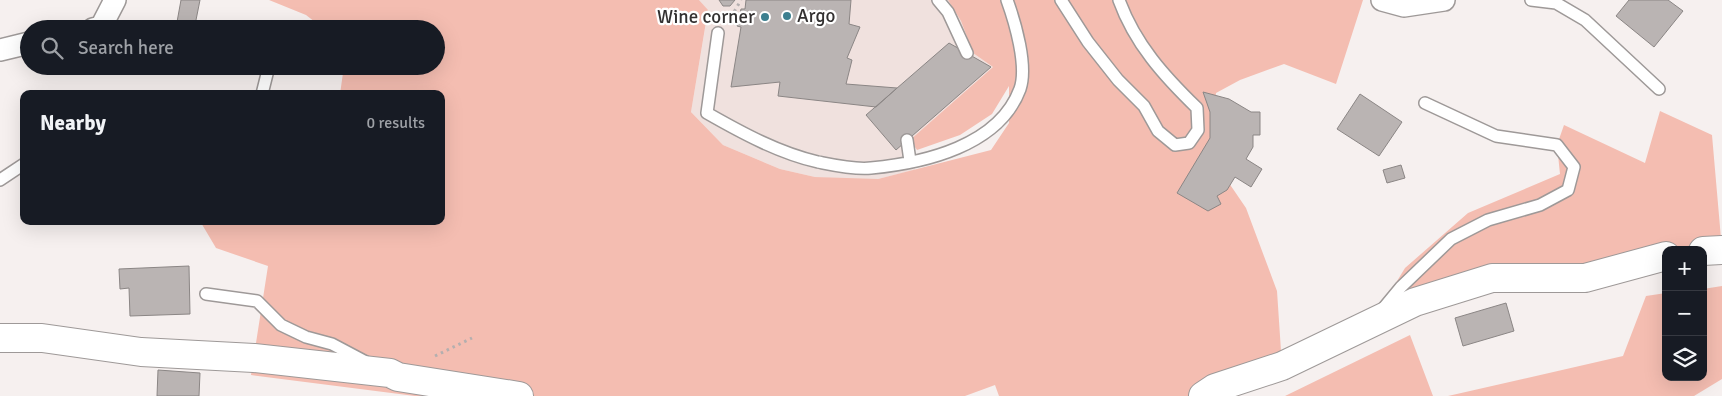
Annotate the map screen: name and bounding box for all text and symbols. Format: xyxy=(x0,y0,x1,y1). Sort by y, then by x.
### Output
place label: Argo xyxy=(797,4,835,28)
place label: Wine corner xyxy=(657,5,755,29)
marker: Argo xyxy=(781,10,793,22)
marker: Wine corner xyxy=(759,11,771,23)
search box xyxy=(20,20,445,75)
icon: search xyxy=(38,34,66,62)
text: Search here xyxy=(78,36,174,60)
text: Nearby xyxy=(40,110,106,136)
text: 0 results xyxy=(366,113,425,133)
map controls xyxy=(1662,246,1707,381)
button: + xyxy=(1662,246,1707,291)
button: − xyxy=(1662,291,1707,336)
button: layers xyxy=(1662,336,1707,381)

